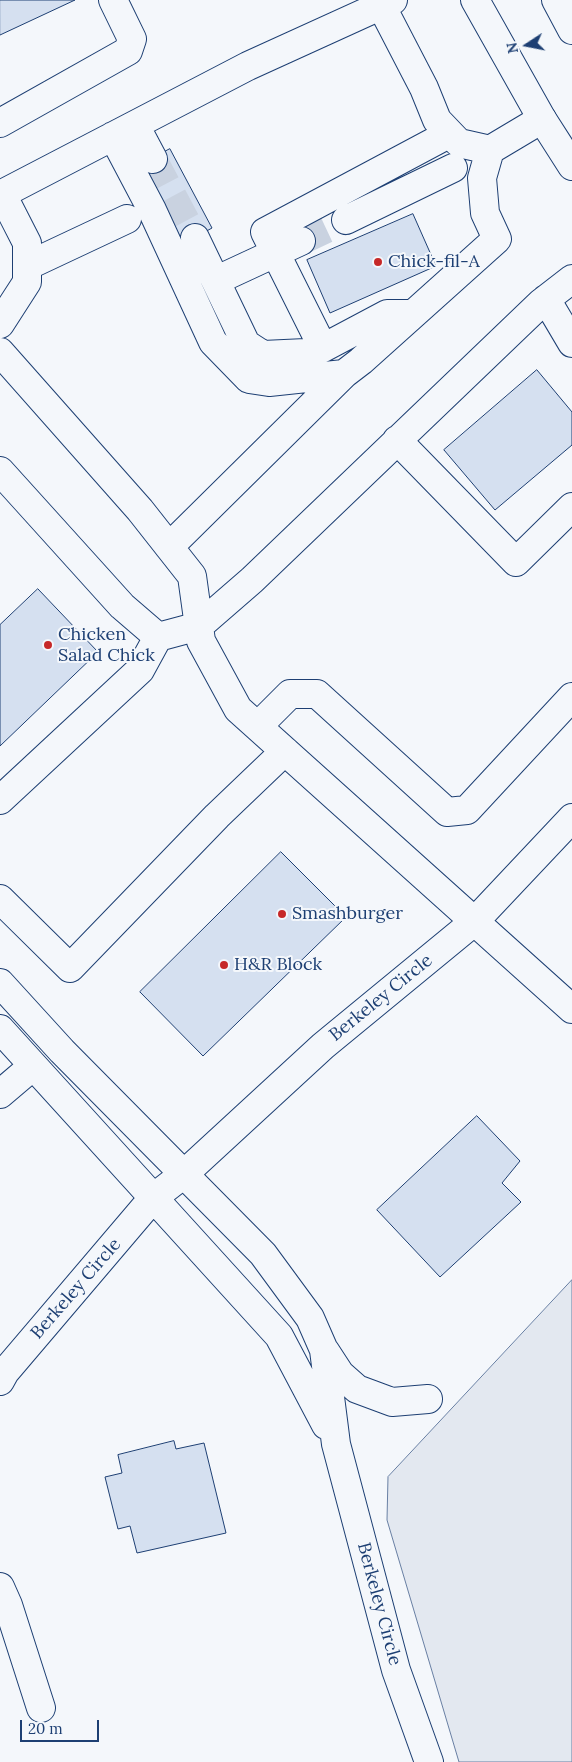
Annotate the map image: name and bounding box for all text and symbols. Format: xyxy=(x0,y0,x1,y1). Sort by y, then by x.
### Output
north arrow xyxy=(502,20,552,70)
text: N xyxy=(502,41,522,55)
place label: Chick-fil-A xyxy=(388,251,480,273)
marker: Chick-fil-A xyxy=(372,256,384,268)
place label: Chicken Salad Chick xyxy=(58,624,155,666)
marker: Chicken Salad Chick xyxy=(42,639,54,651)
place label: Smashburger xyxy=(292,903,403,925)
marker: Smashburger xyxy=(276,908,288,920)
street label: Berkeley Circle xyxy=(325,950,437,1046)
place label: H&R Block xyxy=(234,954,322,976)
marker: H&R Block xyxy=(218,959,230,971)
street label: Berkeley Circle xyxy=(26,1234,126,1344)
street label: Berkeley Circle xyxy=(352,1540,406,1668)
scale bar xyxy=(22,1710,101,1742)
text: 20 m xyxy=(28,1719,63,1738)

